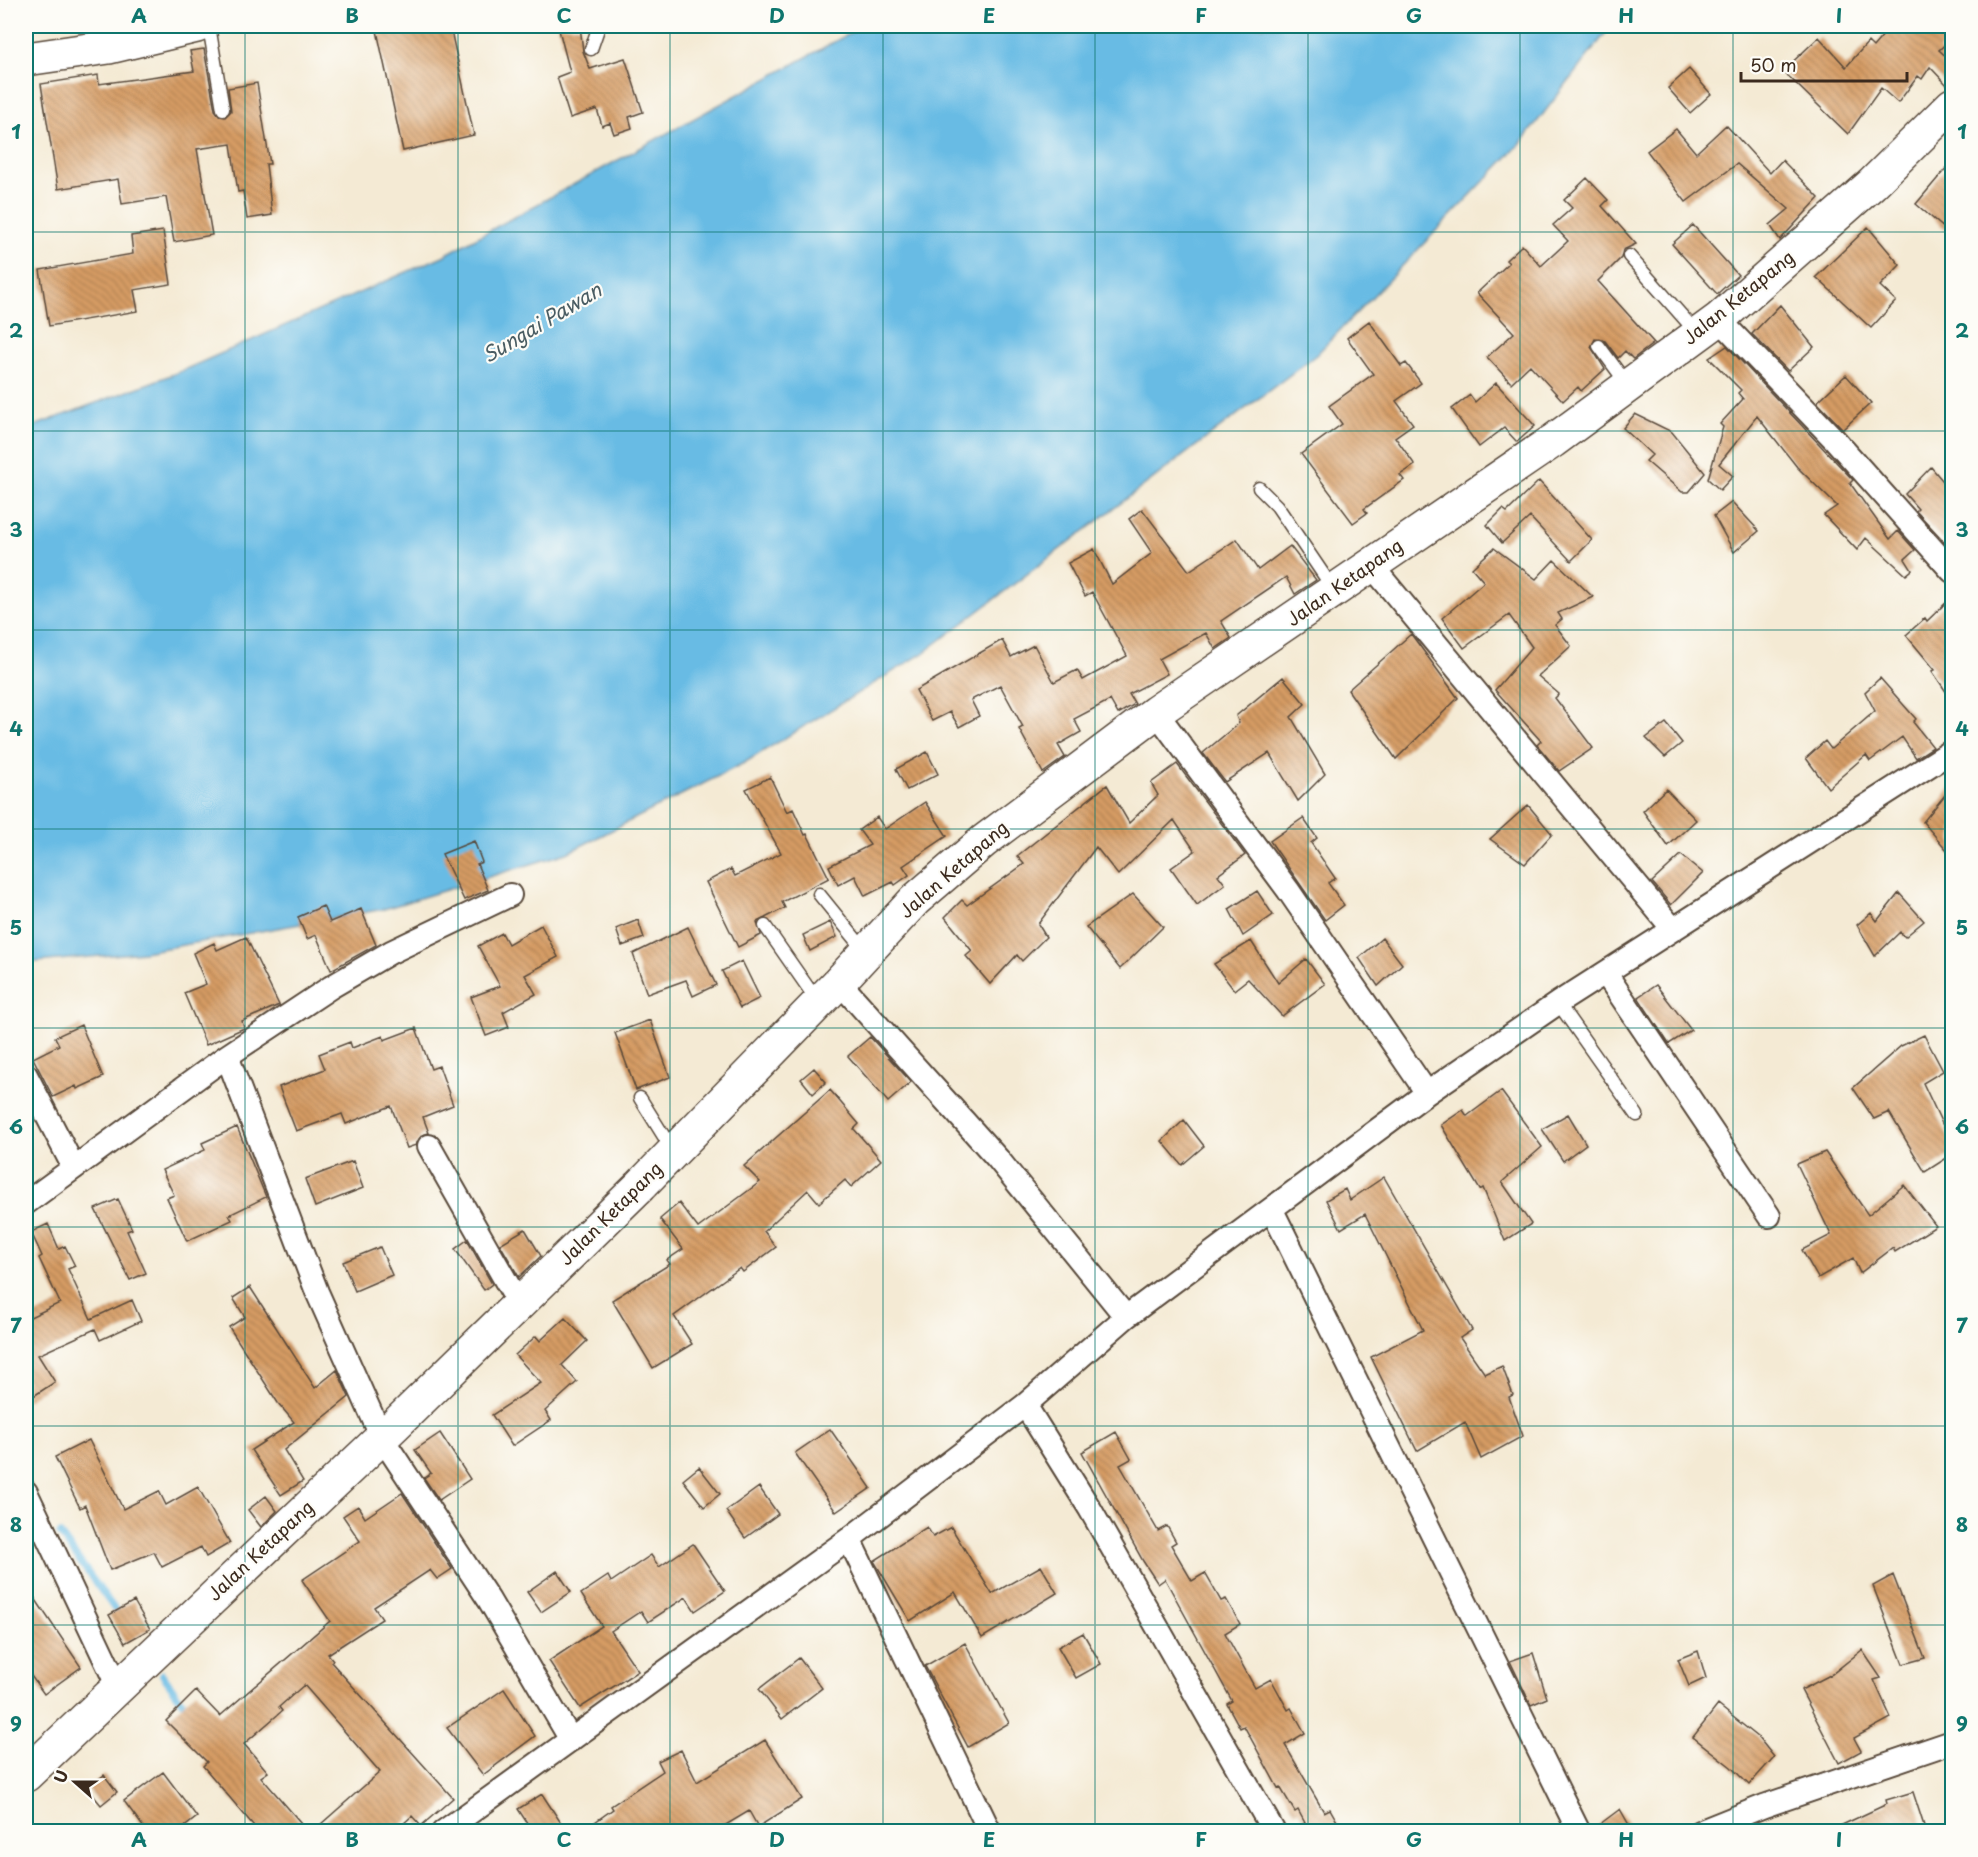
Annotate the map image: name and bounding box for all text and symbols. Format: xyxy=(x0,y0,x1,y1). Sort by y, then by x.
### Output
text: A xyxy=(131,0,147,30)
text: B xyxy=(345,0,359,30)
text: C xyxy=(556,0,572,30)
text: D xyxy=(769,0,785,30)
text: E xyxy=(983,0,995,30)
text: F xyxy=(1195,0,1207,30)
text: G xyxy=(1406,0,1422,30)
text: H xyxy=(1618,0,1634,30)
text: I xyxy=(1836,0,1842,30)
scale bar xyxy=(1741,45,1908,83)
text: 50 m xyxy=(1750,51,1797,78)
text: 1 xyxy=(11,116,21,146)
text: 1 xyxy=(1957,116,1967,146)
street label: Jalan Ketapang xyxy=(1676,243,1800,350)
water label: Sungai Pawan xyxy=(476,274,608,370)
text: 2 xyxy=(9,315,23,345)
text: 2 xyxy=(1955,315,1969,345)
text: 3 xyxy=(9,514,23,544)
text: 3 xyxy=(1955,514,1969,544)
street label: Jalan Ketapang xyxy=(1280,532,1408,632)
text: 4 xyxy=(9,713,23,743)
text: 4 xyxy=(1955,713,1969,743)
street label: Jalan Ketapang xyxy=(893,814,1013,924)
text: 5 xyxy=(10,912,22,942)
text: 5 xyxy=(1956,912,1968,942)
text: 6 xyxy=(9,1111,23,1141)
text: 6 xyxy=(1955,1111,1969,1141)
street label: Jalan Ketapang xyxy=(552,1155,668,1271)
text: 7 xyxy=(10,1310,22,1340)
text: 7 xyxy=(1956,1310,1968,1340)
street label: Jalan Ketapang xyxy=(201,1493,319,1606)
text: 8 xyxy=(10,1509,22,1539)
text: 8 xyxy=(1956,1509,1968,1539)
text: 9 xyxy=(10,1708,22,1738)
text: 9 xyxy=(1956,1708,1968,1738)
north arrow xyxy=(45,1752,105,1812)
text: U xyxy=(47,1766,73,1786)
text: A xyxy=(131,1824,147,1854)
text: B xyxy=(345,1824,359,1854)
text: C xyxy=(556,1824,572,1854)
text: D xyxy=(769,1824,785,1854)
text: E xyxy=(983,1824,995,1854)
text: F xyxy=(1195,1824,1207,1854)
text: G xyxy=(1406,1824,1422,1854)
text: H xyxy=(1618,1824,1634,1854)
text: I xyxy=(1836,1824,1842,1854)

